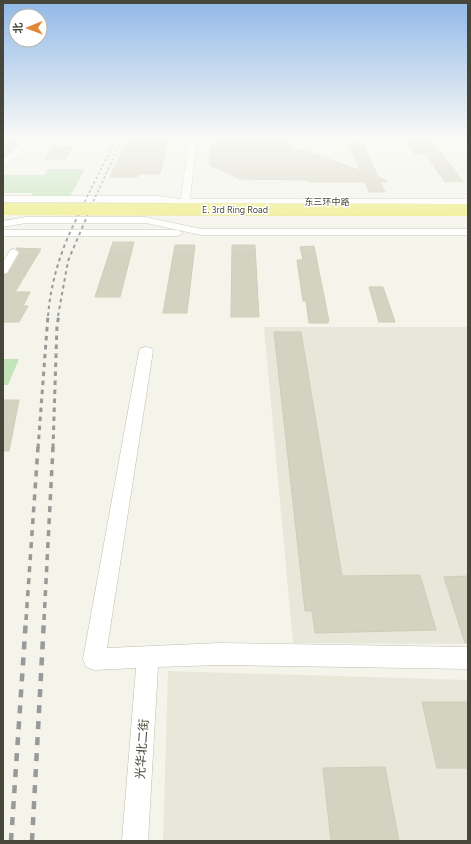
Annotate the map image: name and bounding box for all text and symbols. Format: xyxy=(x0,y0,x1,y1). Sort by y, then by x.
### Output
north arrow xyxy=(8,8,48,48)
text: 北 xyxy=(12,23,25,34)
street label: 东三环中路 xyxy=(304,196,350,207)
street label: E. 3rd Ring Road xyxy=(202,204,268,215)
street label: 光华北二街 xyxy=(133,719,151,779)

